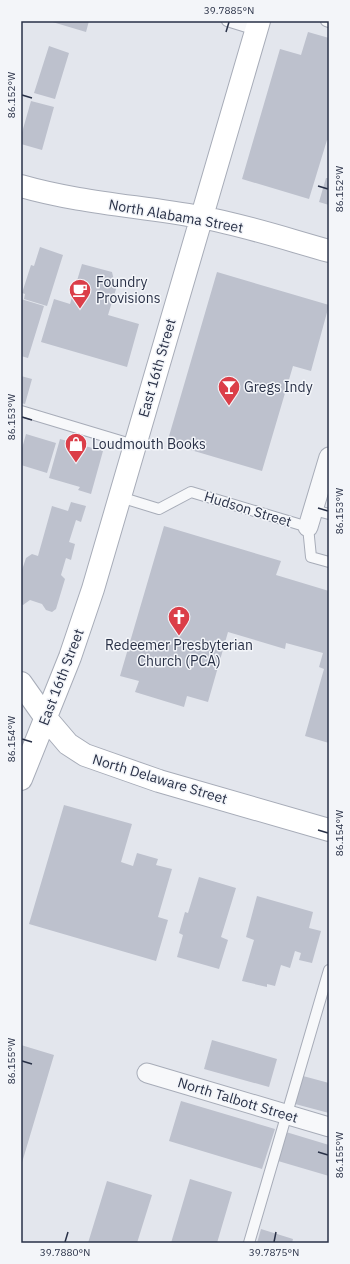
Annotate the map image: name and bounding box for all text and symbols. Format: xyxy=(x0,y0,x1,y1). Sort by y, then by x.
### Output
text: 39.7885°N xyxy=(204,4,254,17)
text: 86.152°W xyxy=(5,72,18,118)
text: 86.152°W xyxy=(333,166,346,212)
street label: North Alabama Street xyxy=(107,195,245,237)
place label: Foundry Provisions xyxy=(96,273,161,307)
cafe icon: Foundry Provisions xyxy=(67,277,93,310)
street label: East 16th Street xyxy=(134,316,180,419)
bar icon: Gregs Indy xyxy=(216,374,242,407)
place label: Gregs Indy xyxy=(244,378,313,396)
text: 86.153°W xyxy=(5,394,18,440)
shop icon: Loudmouth Books xyxy=(63,431,89,464)
place label: Loudmouth Books xyxy=(92,435,206,453)
street label: Hudson Street xyxy=(202,487,294,531)
text: 86.153°W xyxy=(333,488,346,534)
church icon: Redeemer Presbyterian Church (PCA) xyxy=(166,604,192,637)
street label: East 16th Street xyxy=(34,626,88,728)
place label: Redeemer Presbyterian Church (PCA) xyxy=(105,636,253,670)
text: 86.154°W xyxy=(5,716,18,762)
street label: North Delaware Street xyxy=(90,750,230,808)
text: 86.154°W xyxy=(333,810,346,856)
text: 86.155°W xyxy=(5,1038,18,1084)
street label: North Talbott Street xyxy=(176,1073,300,1127)
text: 86.155°W xyxy=(333,1132,346,1178)
text: 39.7880°N xyxy=(40,1246,90,1259)
text: 39.7875°N xyxy=(249,1246,299,1259)

